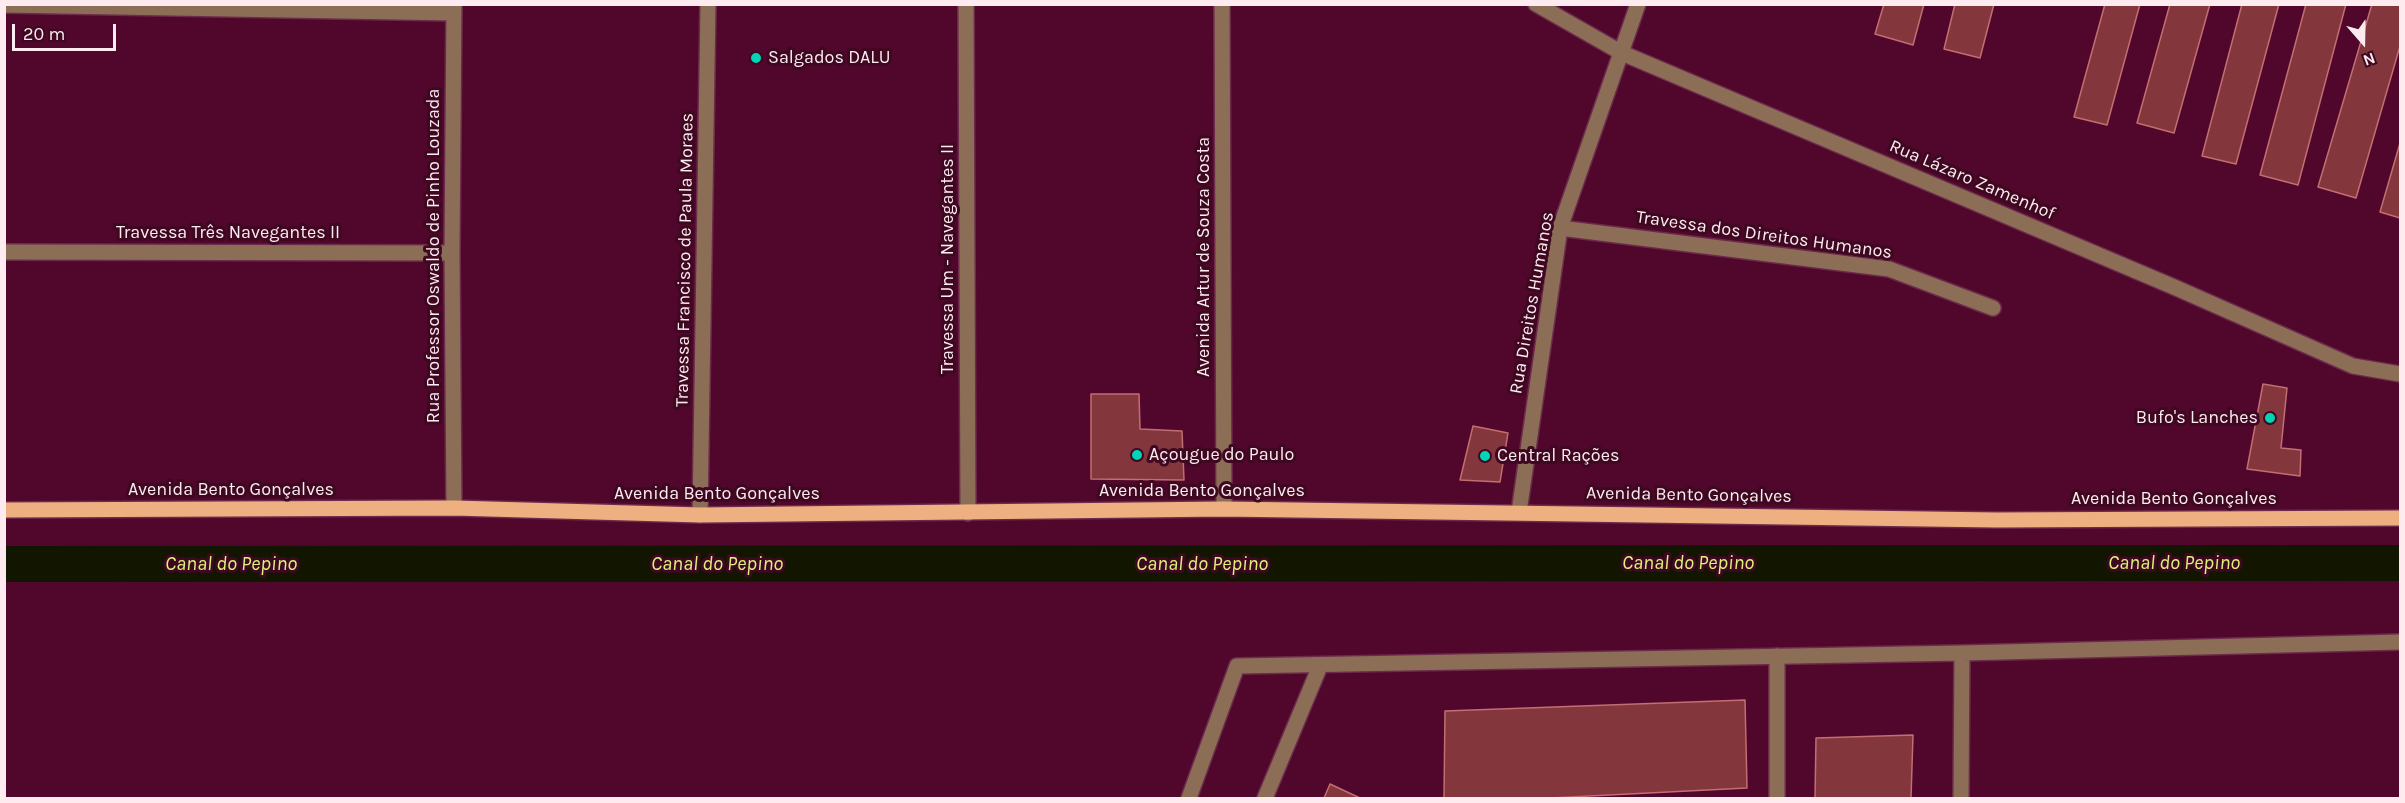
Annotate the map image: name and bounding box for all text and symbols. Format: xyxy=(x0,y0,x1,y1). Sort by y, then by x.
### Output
scale bar xyxy=(15,12,118,50)
north arrow xyxy=(2333,12,2393,72)
text: 20 m xyxy=(23,23,65,45)
place label: Salgados DALU xyxy=(768,47,891,69)
text: N xyxy=(2361,48,2378,70)
marker: Salgados DALU xyxy=(749,51,763,65)
street label: Rua Professor Oswaldo de Pinho Louzada xyxy=(423,89,445,423)
street label: Travessa Francisco de Paula Moraes xyxy=(672,113,698,407)
street label: Rua Lázaro Zamenhof xyxy=(1886,135,2058,225)
street label: Avenida Artur de Souza Costa xyxy=(1193,137,1215,377)
street label: Travessa Um - Navegantes II xyxy=(937,144,959,374)
street label: Travessa dos Direitos Humanos xyxy=(1635,206,1893,264)
street label: Rua Direitos Humanos xyxy=(1505,210,1559,396)
street label: Travessa Três Navegantes II xyxy=(116,222,340,244)
place label: Bufo's Lanches xyxy=(2136,407,2258,429)
marker: Bufo's Lanches xyxy=(2263,411,2277,425)
place label: Açougue do Paulo xyxy=(1149,444,1294,466)
place label: Central Rações xyxy=(1497,445,1619,467)
marker: Açougue do Paulo xyxy=(1130,448,1144,462)
marker: Central Rações xyxy=(1478,449,1492,463)
street label: Avenida Bento Gonçalves xyxy=(128,479,334,501)
street label: Avenida Bento Gonçalves xyxy=(1099,480,1305,502)
street label: Avenida Bento Gonçalves xyxy=(1586,482,1792,508)
street label: Avenida Bento Gonçalves xyxy=(614,483,820,505)
street label: Avenida Bento Gonçalves xyxy=(2071,488,2277,510)
water label: Canal do Pepino xyxy=(1622,551,1754,575)
water label: Canal do Pepino xyxy=(2108,551,2240,575)
water label: Canal do Pepino xyxy=(165,552,297,576)
water label: Canal do Pepino xyxy=(651,552,783,576)
water label: Canal do Pepino xyxy=(1136,552,1268,576)

